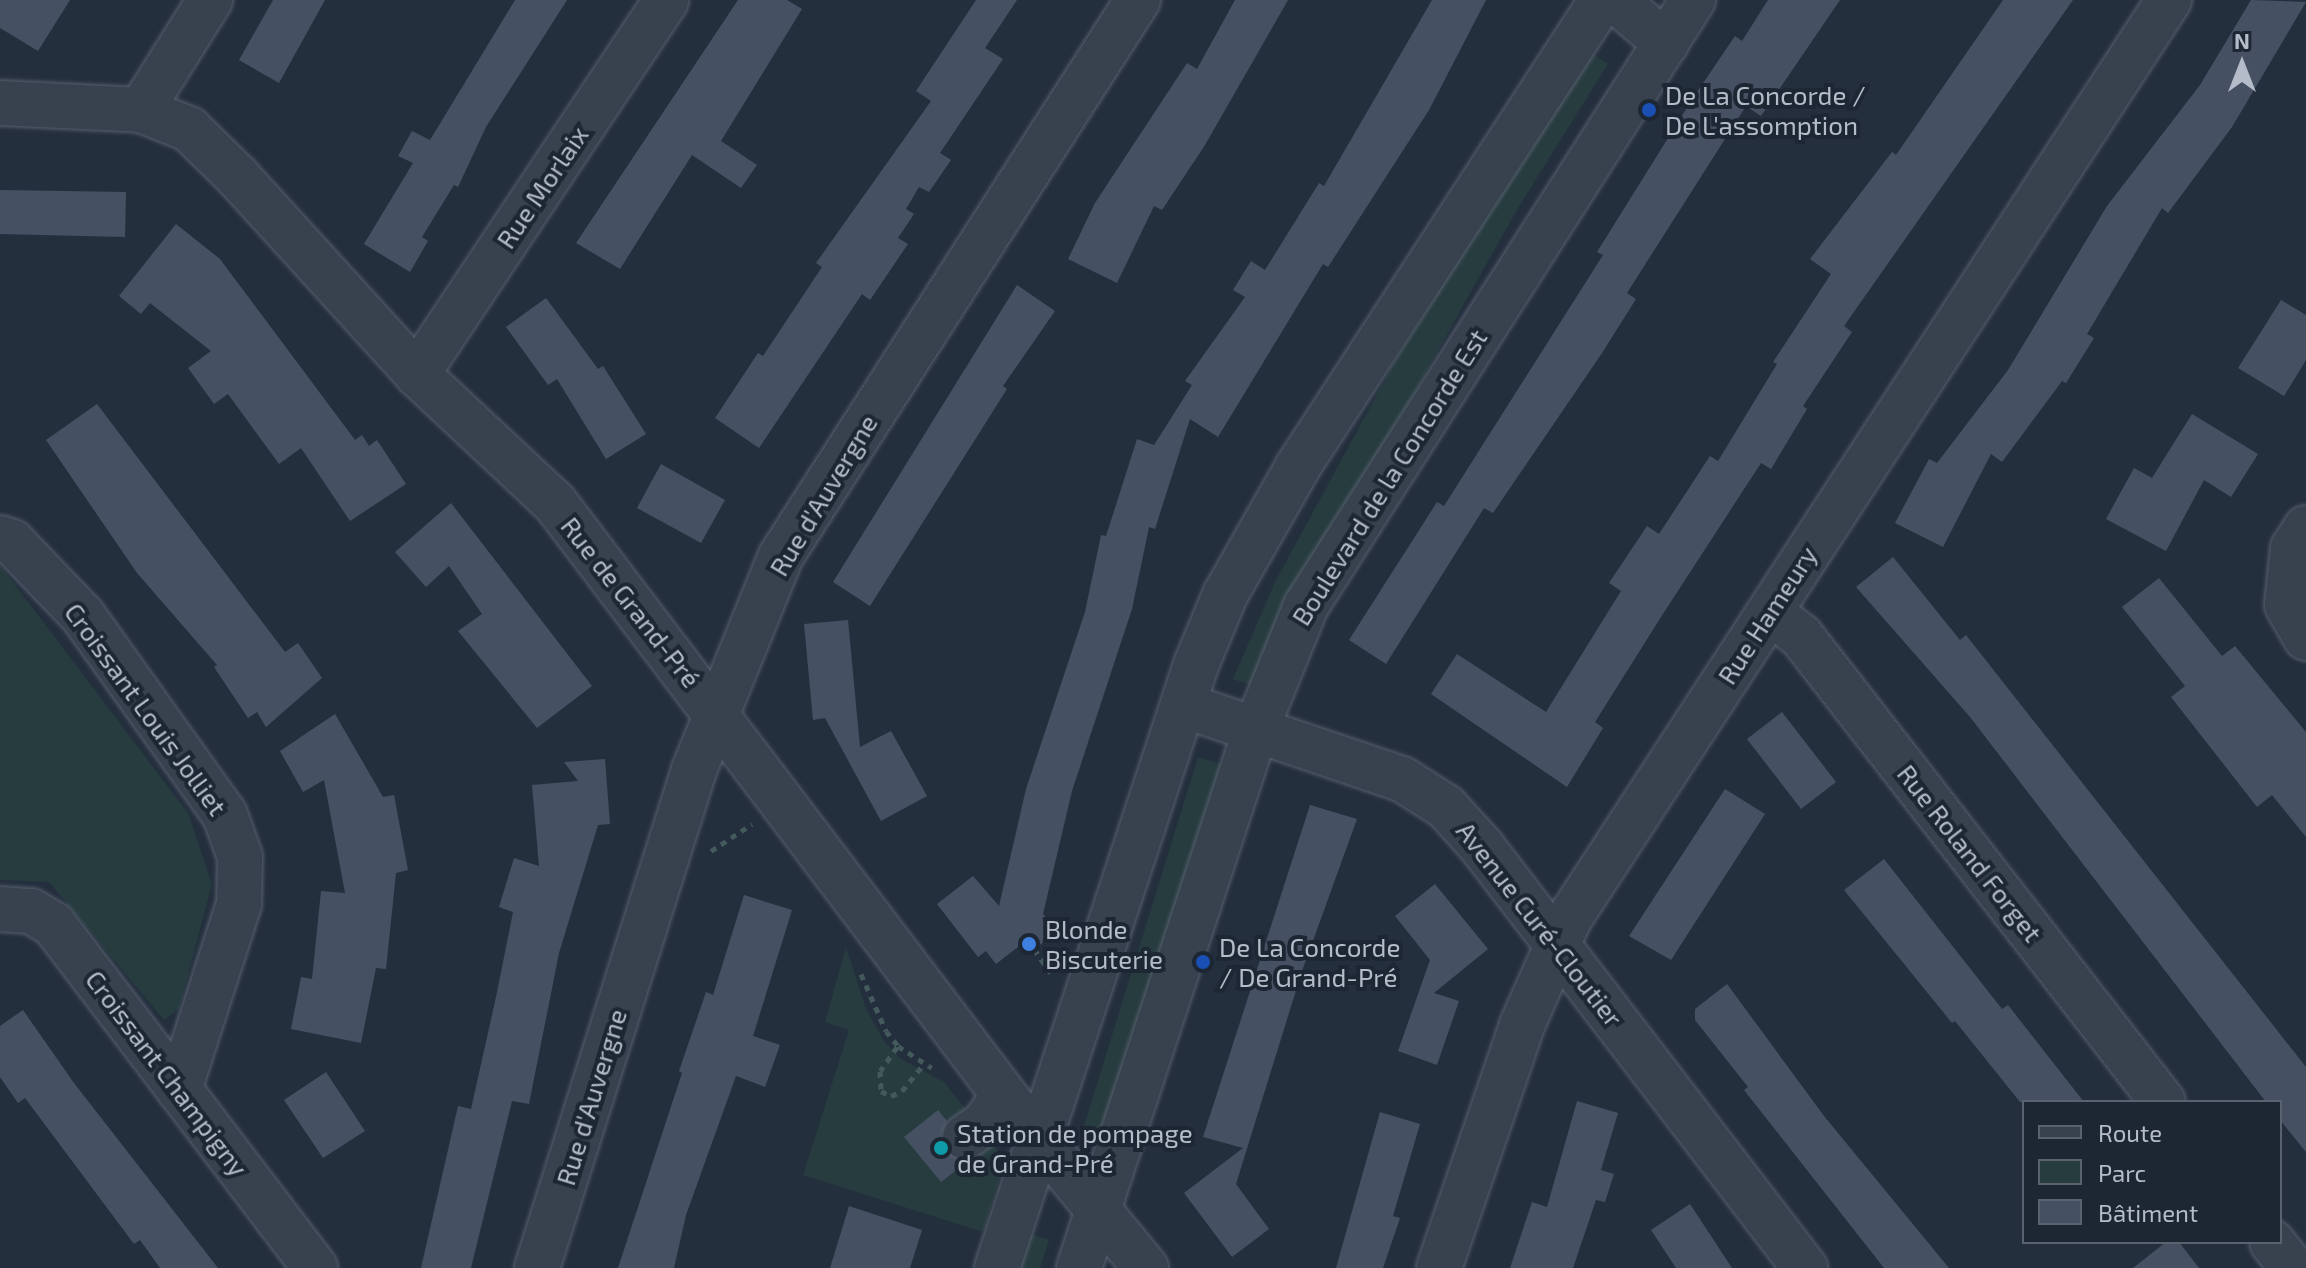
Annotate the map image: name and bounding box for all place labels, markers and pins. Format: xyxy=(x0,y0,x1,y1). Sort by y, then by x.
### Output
place label: De La Concorde / De L'assomption xyxy=(1665,79,1866,140)
marker: De La Concorde / De L'assomption xyxy=(1640,101,1658,119)
place label: Blonde Biscuterie xyxy=(1045,913,1163,974)
place label: De La Concorde / De Grand-Pré xyxy=(1219,931,1400,992)
marker: Blonde Biscuterie xyxy=(1020,935,1038,953)
marker: De La Concorde / De Grand-Pré xyxy=(1194,953,1212,971)
place label: Station de pompage de Grand-Pré xyxy=(957,1117,1193,1178)
marker: Station de pompage de Grand-Pré xyxy=(932,1139,950,1157)

